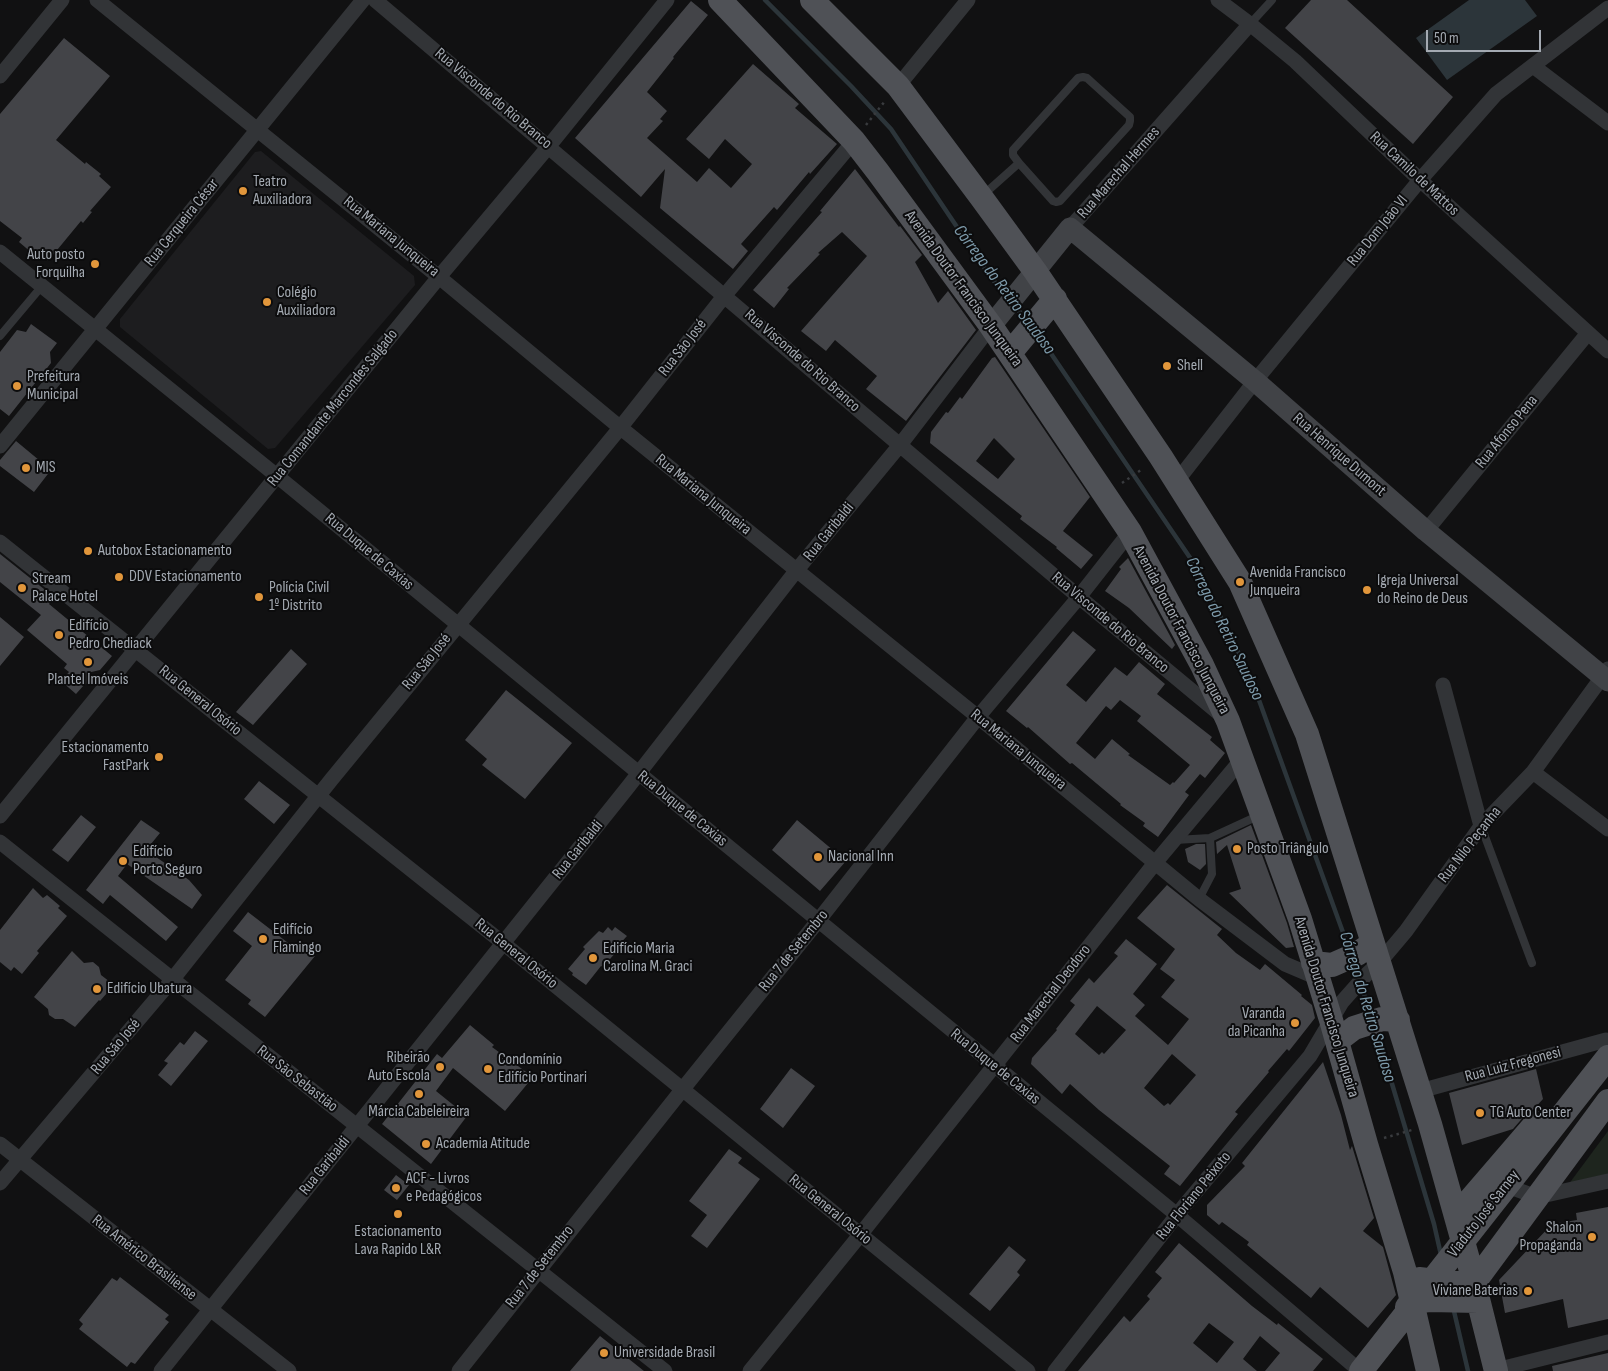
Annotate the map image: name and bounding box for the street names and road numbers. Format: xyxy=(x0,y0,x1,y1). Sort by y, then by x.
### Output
street label: Rua Visconde do Rio Branco xyxy=(431,44,555,154)
street label: Rua Marechal Hermes xyxy=(1074,123,1164,223)
street label: Rua Camilo de Mattos xyxy=(1365,128,1463,220)
street label: Rua Cerqueira César xyxy=(141,175,223,271)
street label: Rua Mariana Junqueira xyxy=(339,192,443,282)
street label: Rua Dom João VI xyxy=(1344,192,1412,270)
street label: Avenida Doutor Francisco Junqueira xyxy=(900,207,1026,371)
street label: Rua Visconde do Rio Branco xyxy=(740,306,864,416)
street label: Rua São José xyxy=(655,316,711,380)
street label: Rua Comandante Marcondes Salgado xyxy=(264,326,402,490)
street label: Rua Afonso Pena xyxy=(1472,392,1542,472)
street label: Rua Henrique Dumont xyxy=(1288,409,1390,501)
street label: Rua Mariana Junqueira xyxy=(651,450,755,540)
street label: Rua Garibaldi xyxy=(800,499,858,565)
street label: Rua Duque de Caxias xyxy=(321,509,417,595)
street label: Avenida Doutor Francisco Junqueira xyxy=(1128,542,1234,718)
street label: Rua Visconde do Rio Branco xyxy=(1048,568,1172,678)
street label: Rua São José xyxy=(398,630,456,694)
street label: Rua General Osório xyxy=(155,662,245,740)
street label: Rua Mariana Junqueira xyxy=(966,705,1070,795)
street label: Rua Duque de Caxias xyxy=(633,767,731,851)
street label: Rua Nilo Peçanha xyxy=(1434,803,1506,887)
street label: Rua Garibaldi xyxy=(549,817,607,883)
street label: Rua 7 de Setembro xyxy=(755,906,833,996)
street label: Avenida Doutor Francisco Junqueira xyxy=(1289,914,1363,1100)
street label: Rua General Osório xyxy=(471,915,561,993)
street label: Rua Marechal Deodoro xyxy=(1007,941,1095,1047)
street label: Rua São José xyxy=(87,1015,145,1079)
street label: Rua Duque de Caxias xyxy=(946,1025,1044,1109)
street label: Rua São Sebastião xyxy=(253,1041,341,1117)
street label: Rua Luiz Fregonesi xyxy=(1463,1043,1563,1087)
street label: Rua Garibaldi xyxy=(296,1133,354,1199)
street label: Rua Floriano Peixoto xyxy=(1153,1148,1235,1244)
street label: Viaduto José Sarney xyxy=(1444,1167,1524,1261)
street label: Rua General Osório xyxy=(785,1171,875,1249)
street label: Rua Américo Brasiliense xyxy=(88,1211,200,1305)
street label: Rua 7 de Setembro xyxy=(502,1222,578,1312)

